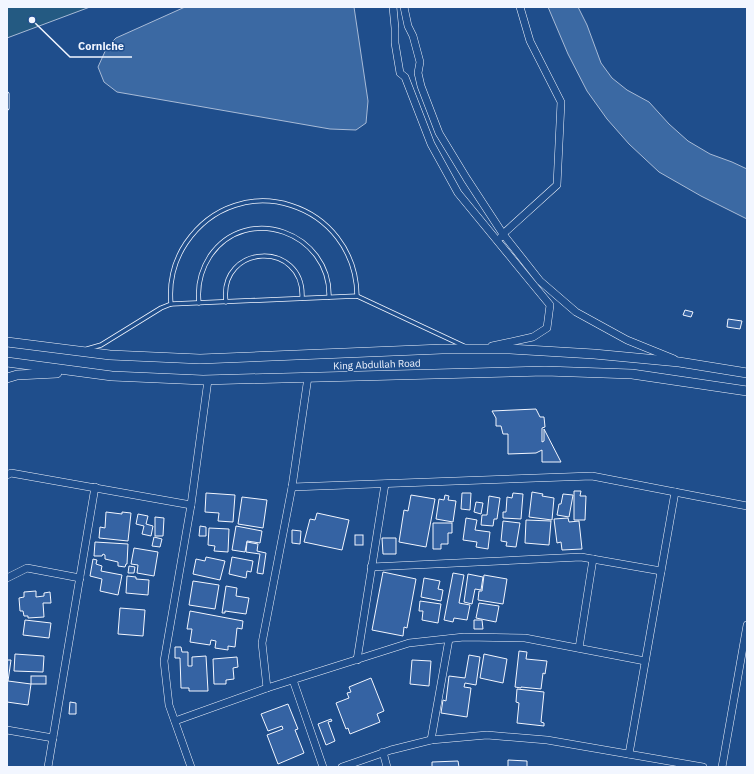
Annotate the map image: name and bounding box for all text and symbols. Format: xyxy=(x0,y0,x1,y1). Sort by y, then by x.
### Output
callout: Corniche xyxy=(70,34,132,57)
text: Corniche xyxy=(78,39,124,53)
street label: King Abdullah Road xyxy=(333,356,421,373)

